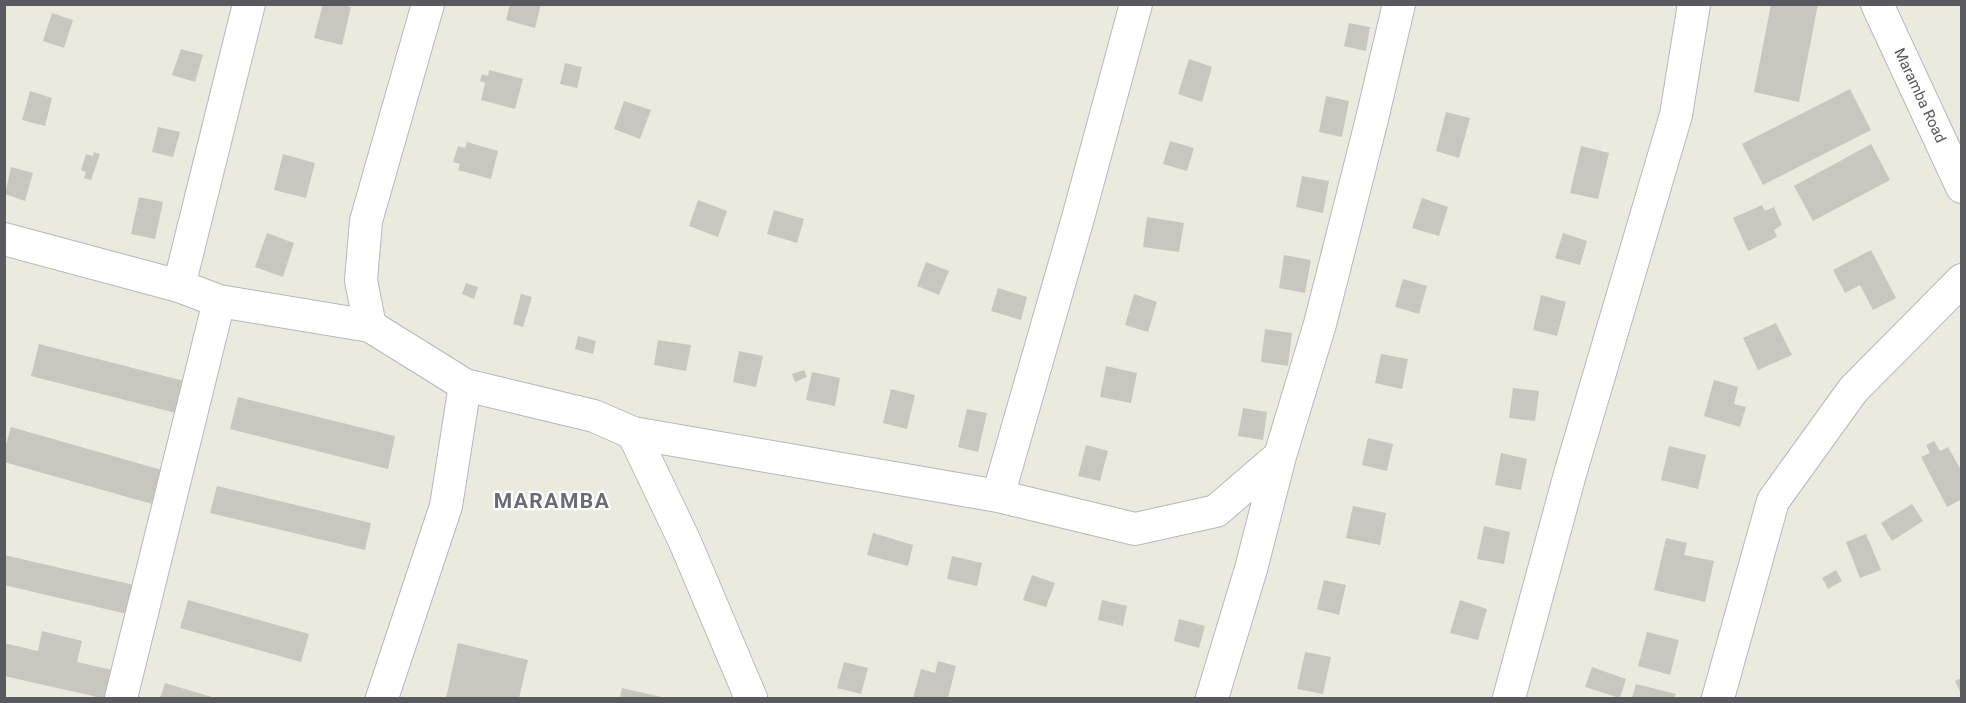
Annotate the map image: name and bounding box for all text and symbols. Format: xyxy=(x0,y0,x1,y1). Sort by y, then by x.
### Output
street label: Maramba Road xyxy=(1889,46,1949,146)
district label: MARAMBA xyxy=(494,490,610,516)

